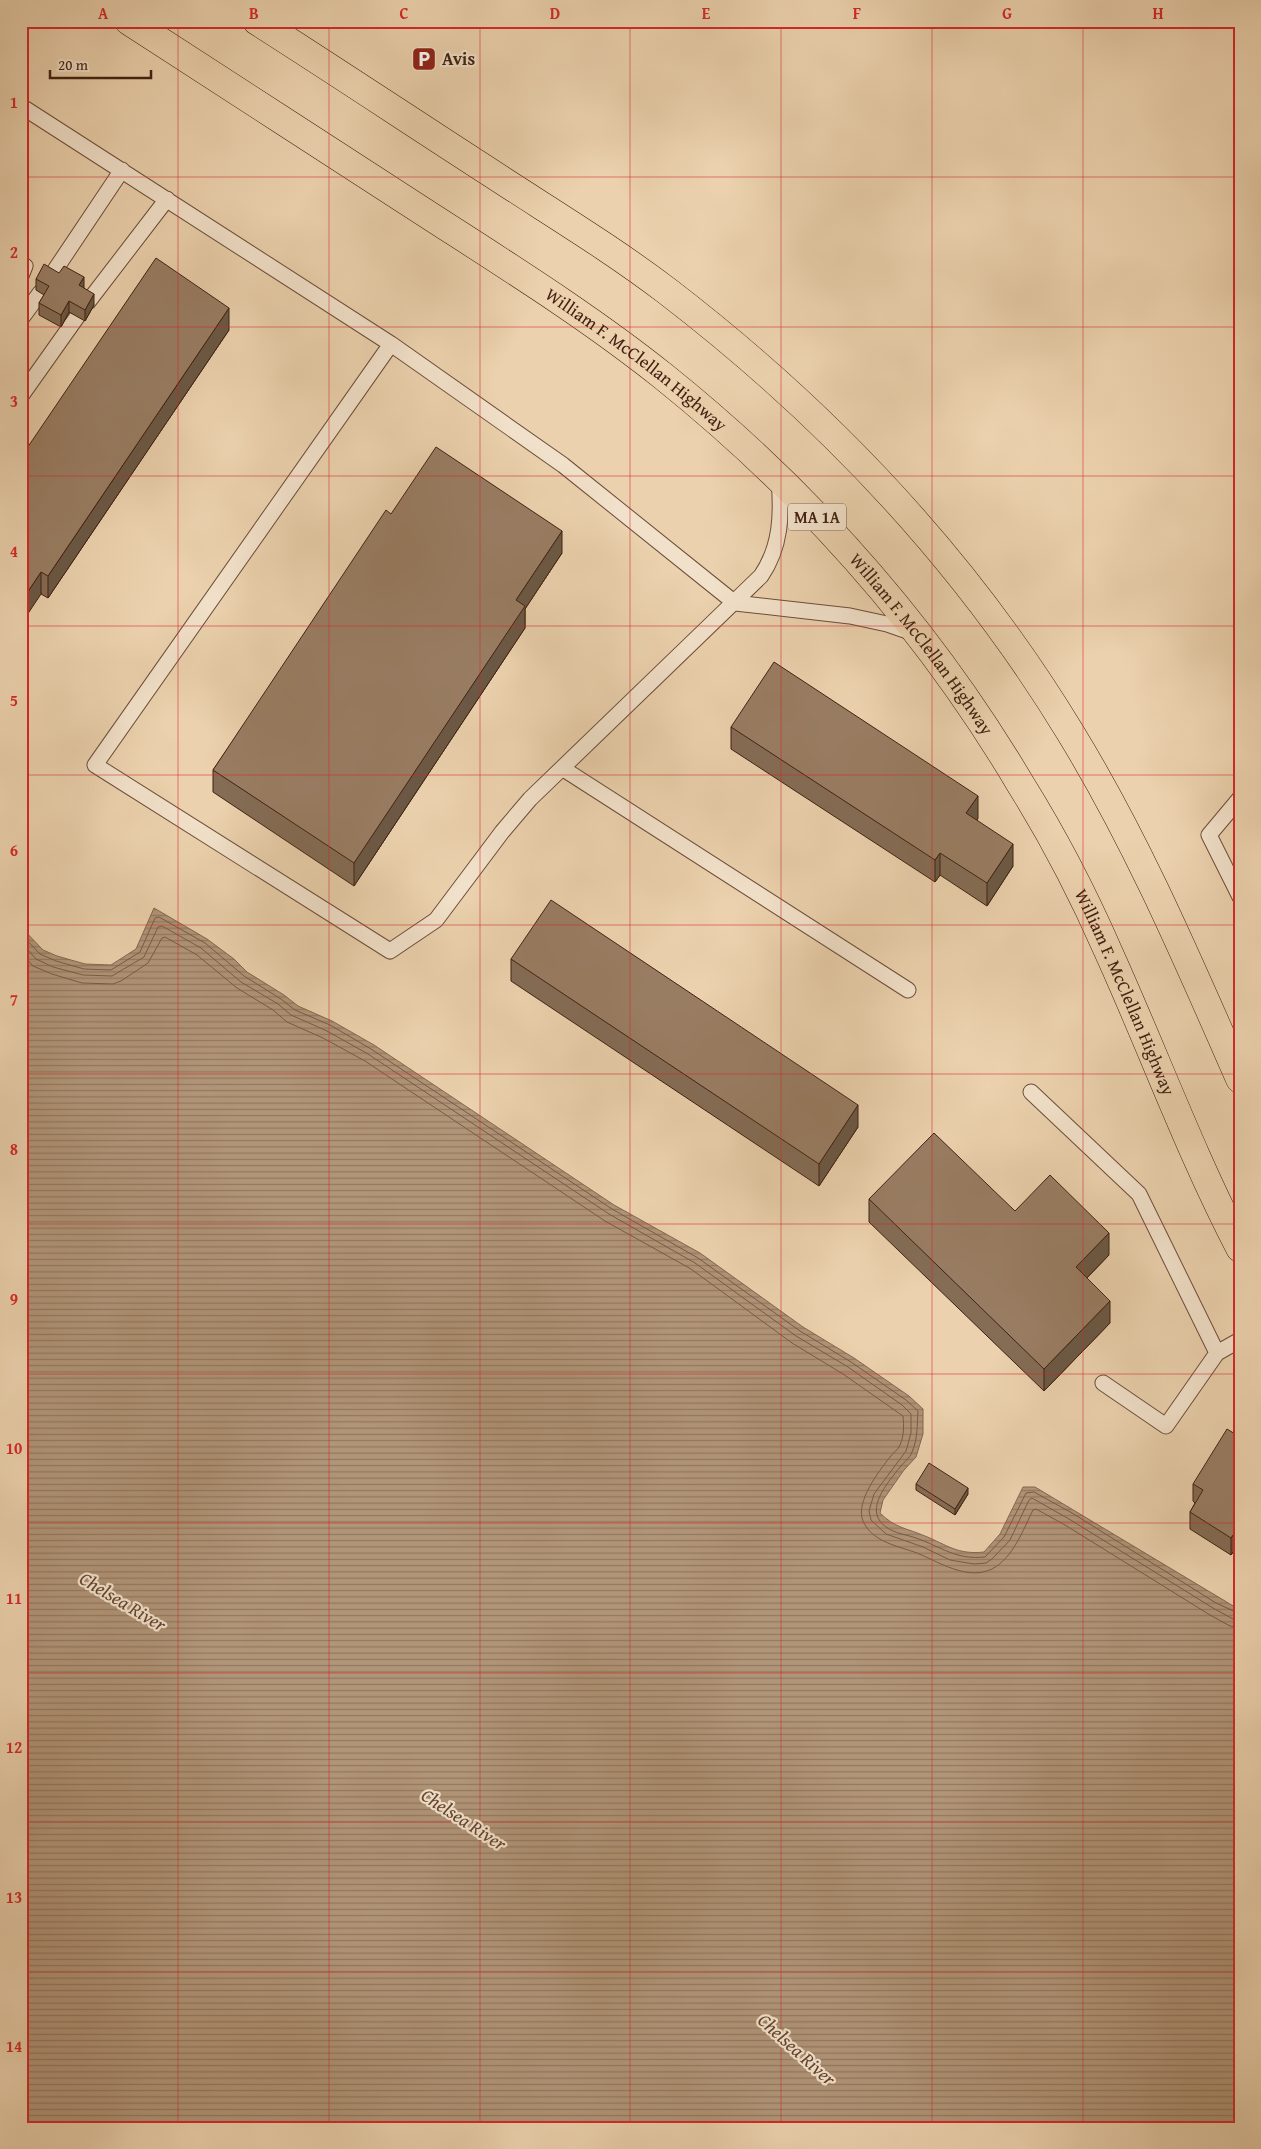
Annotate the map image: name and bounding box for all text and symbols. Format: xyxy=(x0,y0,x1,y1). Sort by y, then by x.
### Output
text: A xyxy=(98,1,109,25)
text: B xyxy=(249,1,259,25)
text: C xyxy=(399,1,409,25)
text: D xyxy=(550,1,560,25)
text: E xyxy=(702,1,711,25)
text: F xyxy=(853,1,861,25)
text: G xyxy=(1002,1,1012,25)
text: H xyxy=(1152,1,1164,25)
place label: Avis xyxy=(442,45,475,72)
parking icon: Avis xyxy=(411,46,437,72)
scale bar xyxy=(50,48,151,80)
text: 20 m xyxy=(58,54,89,75)
text: 1 xyxy=(10,90,18,114)
text: 2 xyxy=(10,240,18,264)
street label: William F. McClellan Highway xyxy=(540,281,733,437)
text: 3 xyxy=(10,389,18,413)
road number: MA 1A xyxy=(788,504,846,530)
text: 4 xyxy=(10,539,18,563)
street label: William F. McClellan Highway xyxy=(843,547,1000,740)
text: 5 xyxy=(10,688,18,712)
text: 6 xyxy=(10,838,18,862)
street label: William F. McClellan Highway xyxy=(1068,884,1182,1100)
text: 7 xyxy=(10,987,18,1011)
text: 8 xyxy=(10,1137,18,1161)
text: 9 xyxy=(10,1287,18,1311)
text: 10 xyxy=(6,1436,22,1460)
water label: Chelsea River xyxy=(74,1564,172,1638)
text: 11 xyxy=(6,1586,22,1610)
text: 12 xyxy=(6,1735,22,1759)
water label: Chelsea River xyxy=(416,1781,513,1858)
text: 13 xyxy=(6,1885,22,1909)
water label: Chelsea River xyxy=(752,2006,843,2092)
text: 14 xyxy=(6,2034,22,2058)

